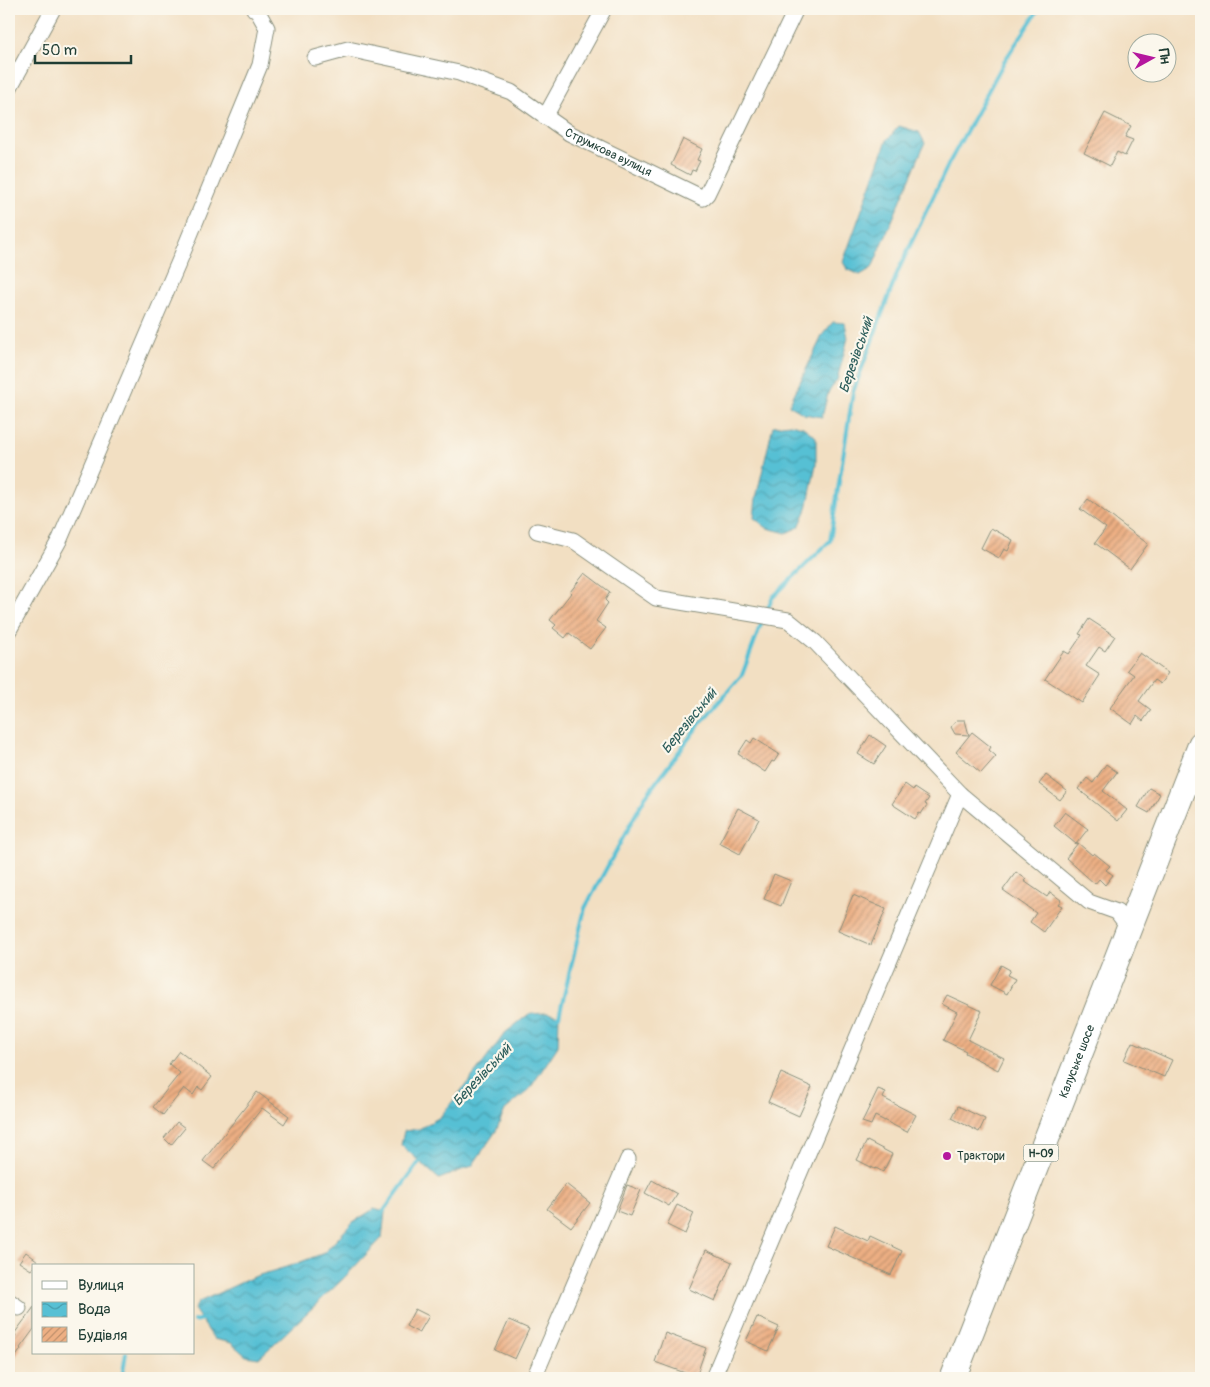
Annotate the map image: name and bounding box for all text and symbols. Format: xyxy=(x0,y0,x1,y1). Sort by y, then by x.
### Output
scale bar xyxy=(35,32,131,64)
north arrow xyxy=(1128,32,1178,82)
text: 50 m xyxy=(42,41,77,60)
text: Пн xyxy=(1155,47,1174,65)
street label: Струмкова вулиця xyxy=(563,125,655,180)
water label: Березівський xyxy=(835,314,877,395)
water label: Березівський xyxy=(658,684,721,757)
street label: Калуське шосе xyxy=(1056,1023,1098,1100)
water label: Березівський xyxy=(449,1040,516,1110)
road number: Н-09 xyxy=(1024,1144,1058,1162)
place label: Трактори xyxy=(957,1149,1005,1164)
marker: Трактори xyxy=(941,1150,953,1162)
legend xyxy=(32,1264,195,1354)
text: Вулиця xyxy=(78,1276,124,1295)
text: Вода xyxy=(78,1300,111,1319)
text: Будівля xyxy=(78,1326,127,1345)

